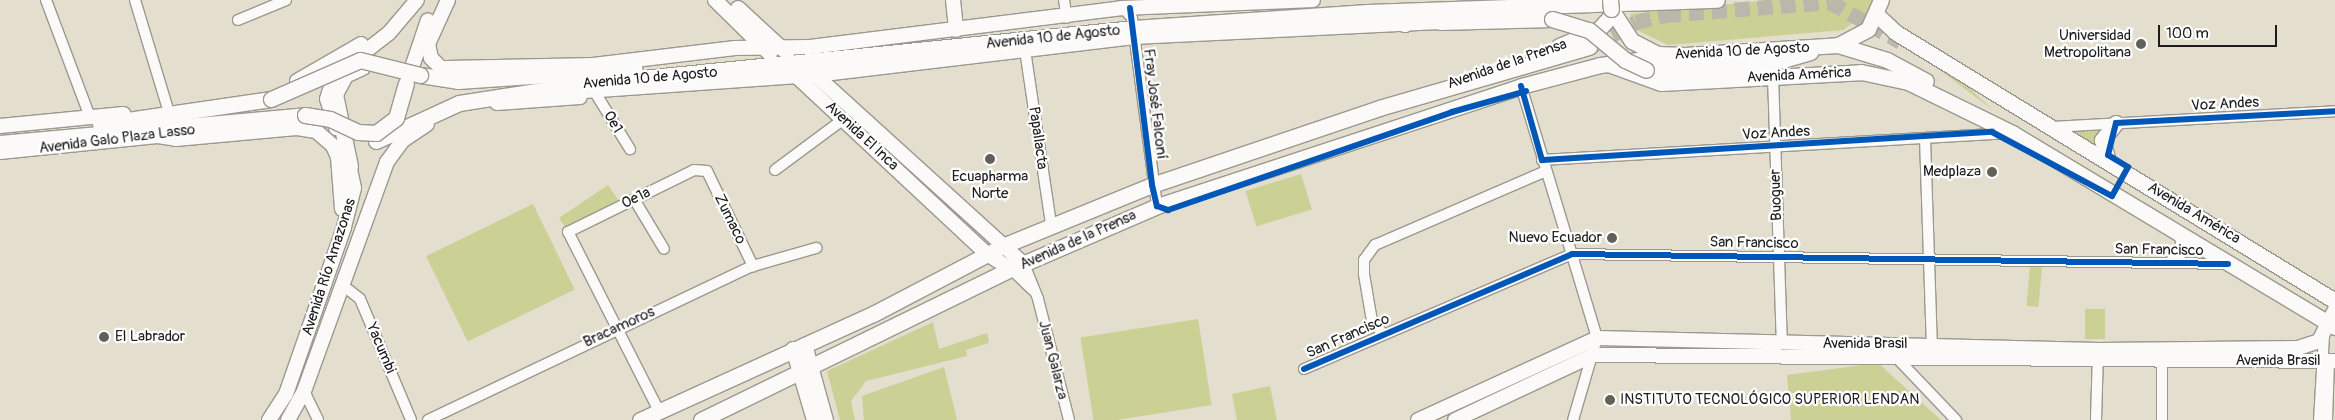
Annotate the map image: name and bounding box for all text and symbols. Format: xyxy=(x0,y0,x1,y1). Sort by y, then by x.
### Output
scale bar xyxy=(2160,15,2279,47)
street label: Avenida 10 de Agosto xyxy=(985,21,1121,53)
text: 100 m xyxy=(2166,24,2209,43)
place label: Universidad Metropolitana xyxy=(2044,26,2131,61)
street label: Avenida de la Prensa xyxy=(1445,35,1569,93)
street label: Avenida 10 de Agosto xyxy=(1674,38,1810,64)
marker: Universidad Metropolitana xyxy=(2135,38,2147,50)
street label: Fray José Falconí xyxy=(1139,48,1171,160)
street label: Avenida 10 de Agosto xyxy=(582,63,718,93)
street label: Avenida América xyxy=(1746,63,1852,87)
street label: Voz Andes xyxy=(2191,93,2259,115)
street label: Avenida El Inca xyxy=(822,98,902,174)
street label: Papallacta xyxy=(1025,105,1051,171)
street label: Oe1 xyxy=(599,108,627,136)
street label: Avenida Galo Plaza Lasso xyxy=(38,121,196,157)
street label: Voz Andes xyxy=(1742,122,1810,144)
marker: Ecuapharma Norte xyxy=(984,153,996,165)
place label: Medplaza xyxy=(1923,163,1981,181)
marker: Medplaza xyxy=(1985,165,1999,179)
place label: Ecuapharma Norte xyxy=(952,167,1028,202)
street label: Buoguer xyxy=(1766,169,1786,221)
street label: Avenida América xyxy=(2144,178,2244,248)
street label: Oe1a xyxy=(619,183,653,213)
street label: Zumaco xyxy=(710,191,750,247)
street label: Avenida Río Amazonas xyxy=(298,196,360,338)
street label: Avenida de la Prensa xyxy=(1017,206,1139,274)
place label: Nuevo Ecuador xyxy=(1508,229,1602,247)
marker: Nuevo Ecuador xyxy=(1606,232,1618,244)
street label: San Francisco xyxy=(1709,233,1799,253)
street label: San Francisco xyxy=(2114,240,2204,260)
street label: Bracamoros xyxy=(580,303,658,351)
street label: San Francisco xyxy=(1304,310,1392,362)
street label: Juan Galarza xyxy=(1035,319,1071,401)
street label: Yacumbi xyxy=(362,320,400,376)
place label: El Labrador xyxy=(115,328,185,346)
marker: El Labrador xyxy=(97,330,111,344)
street label: Avenida Brasil xyxy=(1822,335,1908,353)
street label: Avenida Brasil xyxy=(2235,352,2321,370)
place label: INSTITUTO TECNOLÓGICO SUPERIOR LENDAN xyxy=(1620,391,1919,409)
marker: INSTITUTO TECNOLÓGICO SUPERIOR LENDAN xyxy=(1604,394,1616,406)

